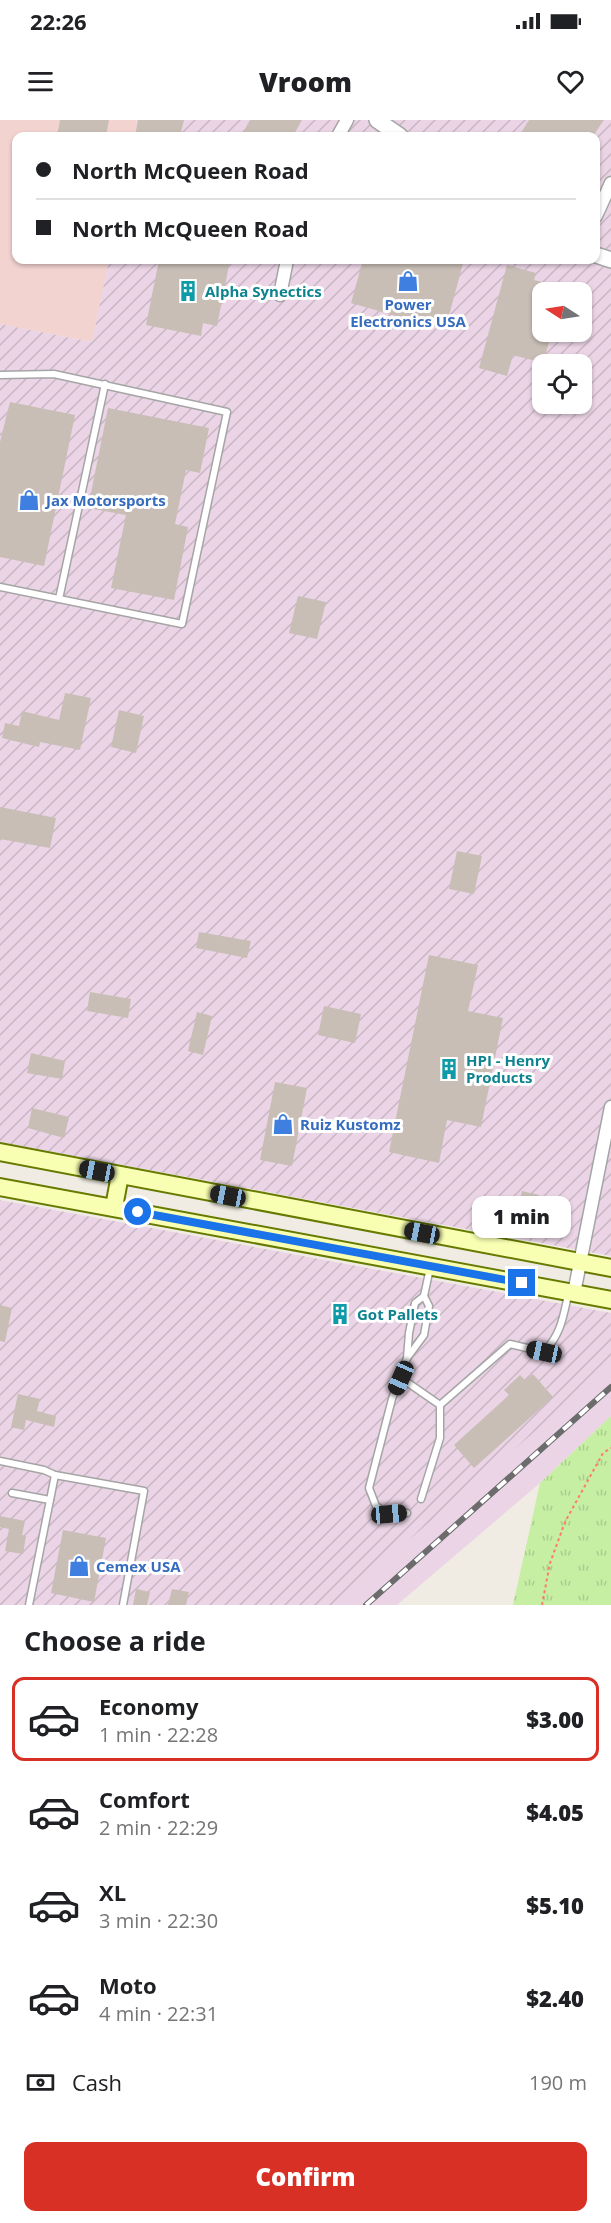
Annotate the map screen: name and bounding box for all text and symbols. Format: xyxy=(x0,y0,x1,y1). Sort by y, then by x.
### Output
text: 22:26 xyxy=(30,6,87,36)
text: Vroom xyxy=(259,63,352,100)
icon: menu xyxy=(24,65,57,98)
icon: heart xyxy=(554,65,587,98)
text: North McQueen Road xyxy=(72,155,309,185)
text: North McQueen Road xyxy=(72,213,309,243)
shop icon: Power Electronics USA xyxy=(396,269,420,293)
building icon: Alpha Synectics xyxy=(176,279,200,303)
place label: Alpha Synectics xyxy=(205,281,322,301)
north arrow xyxy=(532,282,592,342)
map controls xyxy=(532,282,592,414)
place label: Power Electronics USA xyxy=(350,294,466,331)
button: locate xyxy=(532,354,592,414)
shop icon: Jax Motorsports xyxy=(17,488,41,512)
place label: Jax Motorsports xyxy=(44,490,166,510)
place label: HPI - Henry Products xyxy=(466,1050,550,1087)
building icon: HPI - Henry Products xyxy=(437,1057,461,1081)
shop icon: Ruiz Kustomz xyxy=(271,1112,295,1136)
place label: Ruiz Kustomz xyxy=(300,1114,401,1134)
car xyxy=(78,1159,116,1183)
car xyxy=(209,1184,247,1208)
callout: 1 min xyxy=(472,1196,572,1238)
route start xyxy=(124,1198,151,1225)
text: 1 min xyxy=(493,1203,550,1230)
car xyxy=(403,1221,441,1245)
route end xyxy=(508,1269,535,1296)
building icon: Got Pallets xyxy=(328,1302,352,1326)
place label: Got Pallets xyxy=(357,1304,438,1324)
car xyxy=(525,1339,563,1365)
car xyxy=(385,1358,417,1398)
car xyxy=(370,1503,408,1525)
shop icon: Cemex USA xyxy=(67,1554,91,1578)
place label: Cemex USA xyxy=(96,1556,181,1576)
text: Choose a ride xyxy=(24,1622,206,1659)
text: Economy xyxy=(99,1691,198,1721)
icon: car xyxy=(27,1692,81,1746)
text: $3.00 xyxy=(526,1704,584,1734)
text: 1 min · 22:28 xyxy=(99,1721,218,1748)
text: Comfort xyxy=(99,1784,190,1814)
icon: car xyxy=(27,1785,81,1839)
text: $4.05 xyxy=(526,1797,584,1827)
text: 2 min · 22:29 xyxy=(99,1814,218,1841)
text: XL xyxy=(99,1877,126,1907)
icon: car xyxy=(27,1878,81,1932)
text: $5.10 xyxy=(526,1890,584,1920)
text: 3 min · 22:30 xyxy=(99,1907,218,1934)
text: Moto xyxy=(99,1970,157,2000)
icon: car xyxy=(27,1971,81,2025)
text: $2.40 xyxy=(526,1983,584,2013)
text: 4 min · 22:31 xyxy=(99,2000,218,2027)
icon: cash xyxy=(24,2066,57,2099)
text: Cash xyxy=(72,2067,122,2097)
text: 190 m xyxy=(529,2069,587,2096)
button: Confirm xyxy=(24,2142,587,2211)

